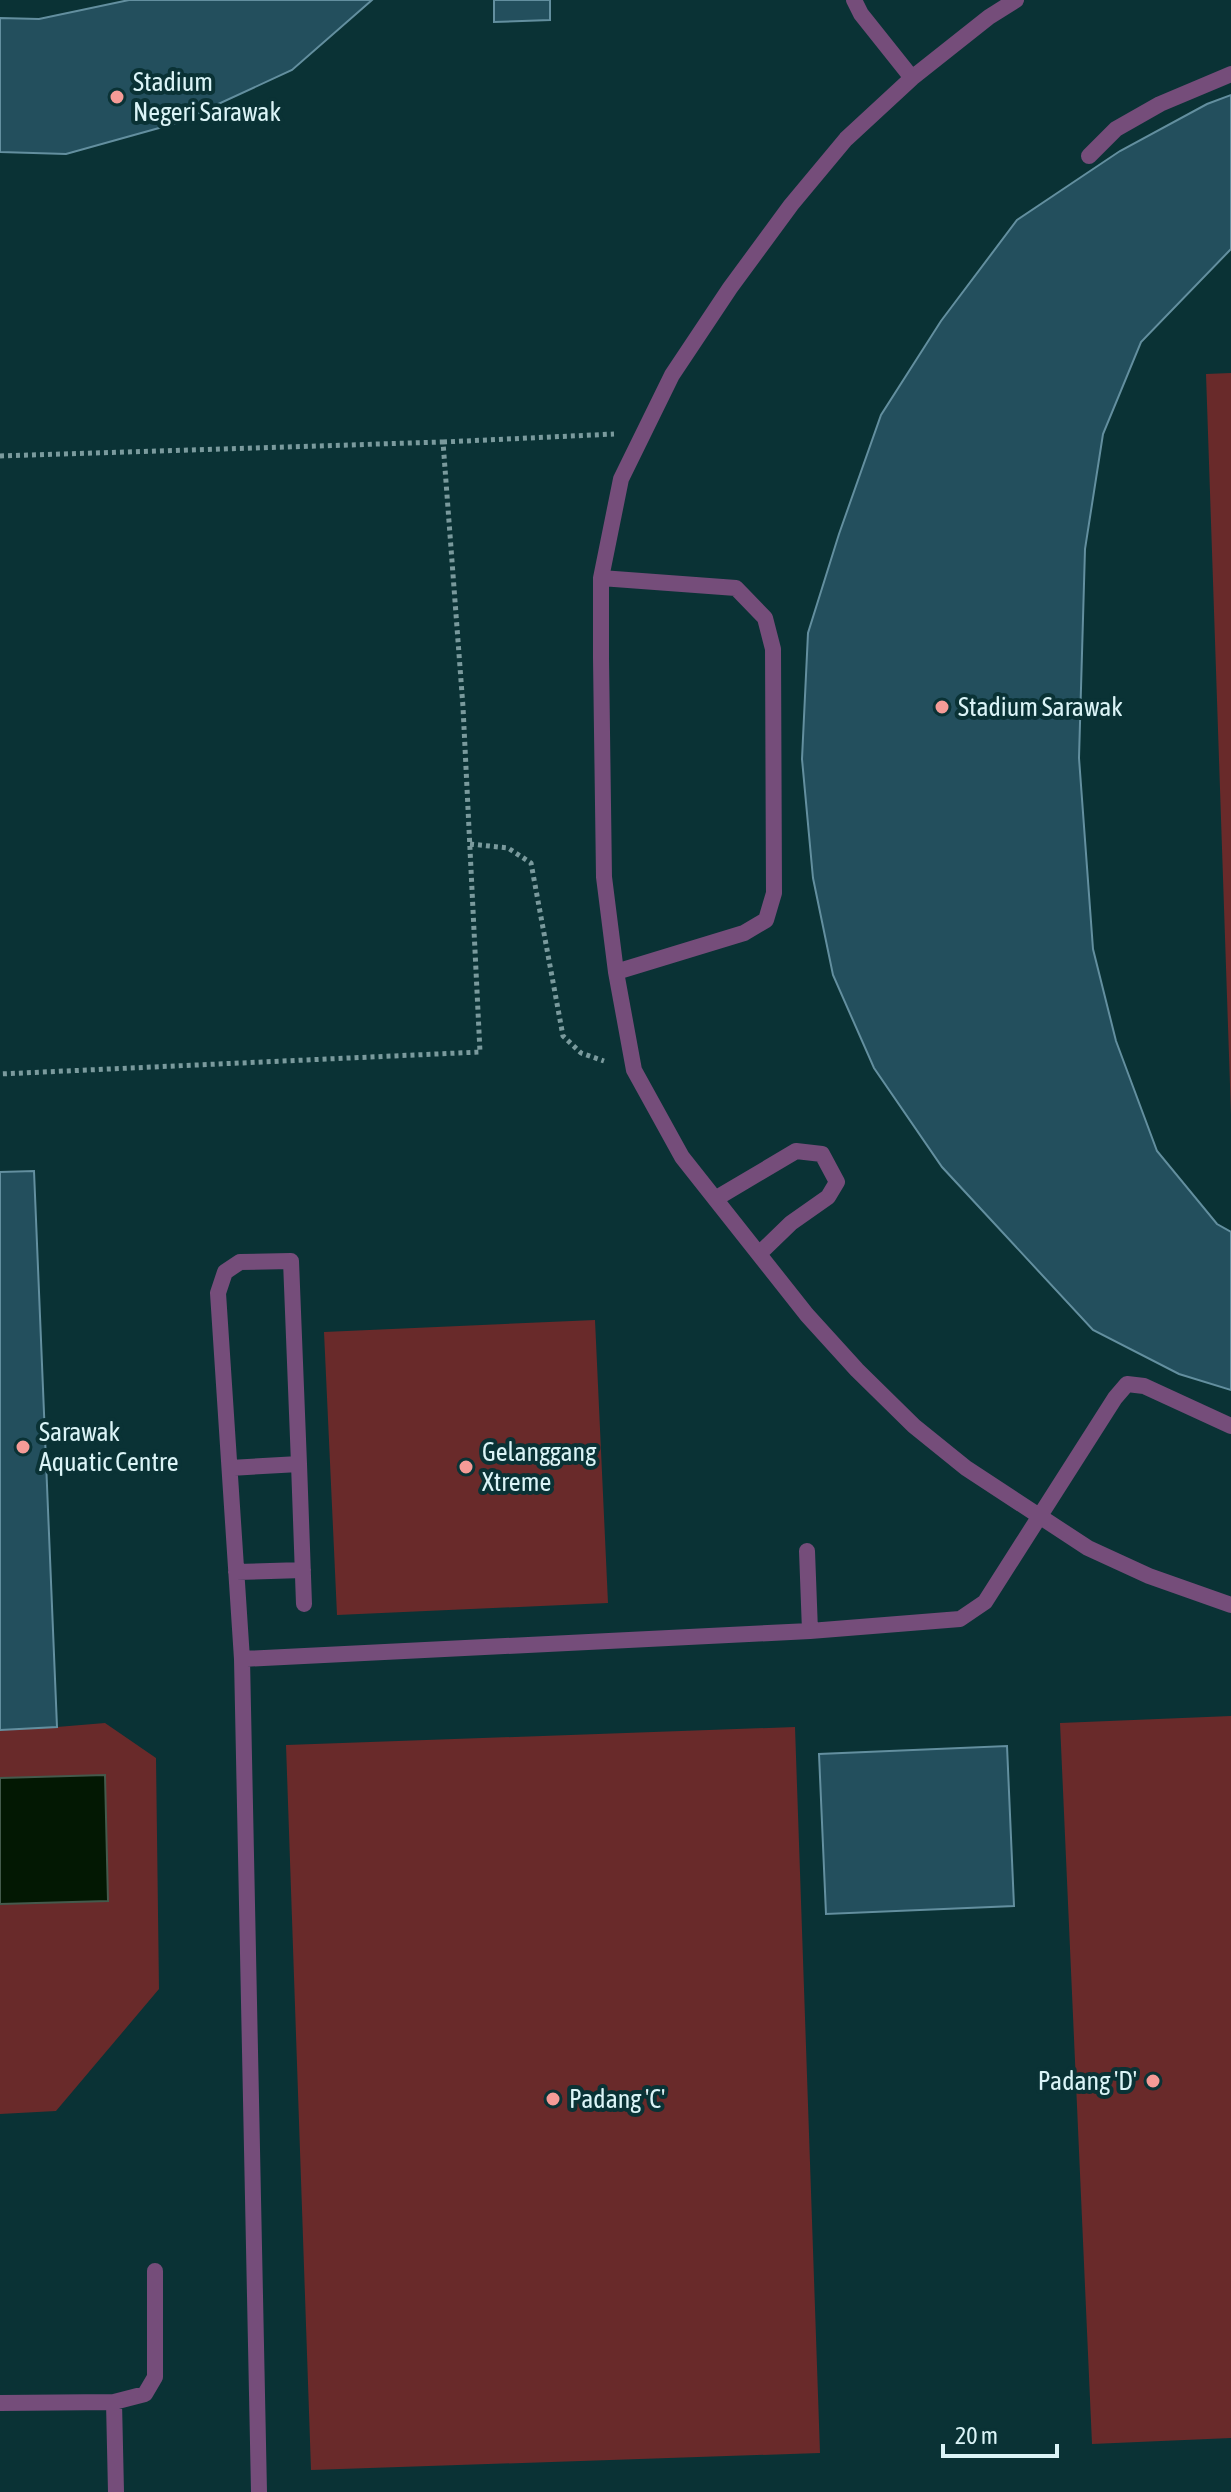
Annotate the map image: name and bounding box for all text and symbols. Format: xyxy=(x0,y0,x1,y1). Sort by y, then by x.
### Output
place label: Stadium Negeri Sarawak xyxy=(133,67,281,127)
marker: Stadium Negeri Sarawak xyxy=(108,88,126,106)
place label: Stadium Sarawak xyxy=(958,692,1123,722)
marker: Stadium Sarawak xyxy=(933,698,951,716)
place label: Sarawak Aquatic Centre xyxy=(39,1417,178,1477)
place label: Gelanggang Xtreme xyxy=(482,1437,597,1497)
marker: Sarawak Aquatic Centre xyxy=(14,1438,32,1456)
marker: Gelanggang Xtreme xyxy=(457,1458,475,1476)
place label: Padang 'D' xyxy=(1038,2066,1137,2096)
marker: Padang 'D' xyxy=(1144,2072,1162,2090)
place label: Padang 'C' xyxy=(569,2084,665,2114)
marker: Padang 'C' xyxy=(544,2090,562,2108)
scale bar xyxy=(943,2408,1057,2458)
text: 20 m xyxy=(955,2422,998,2449)

